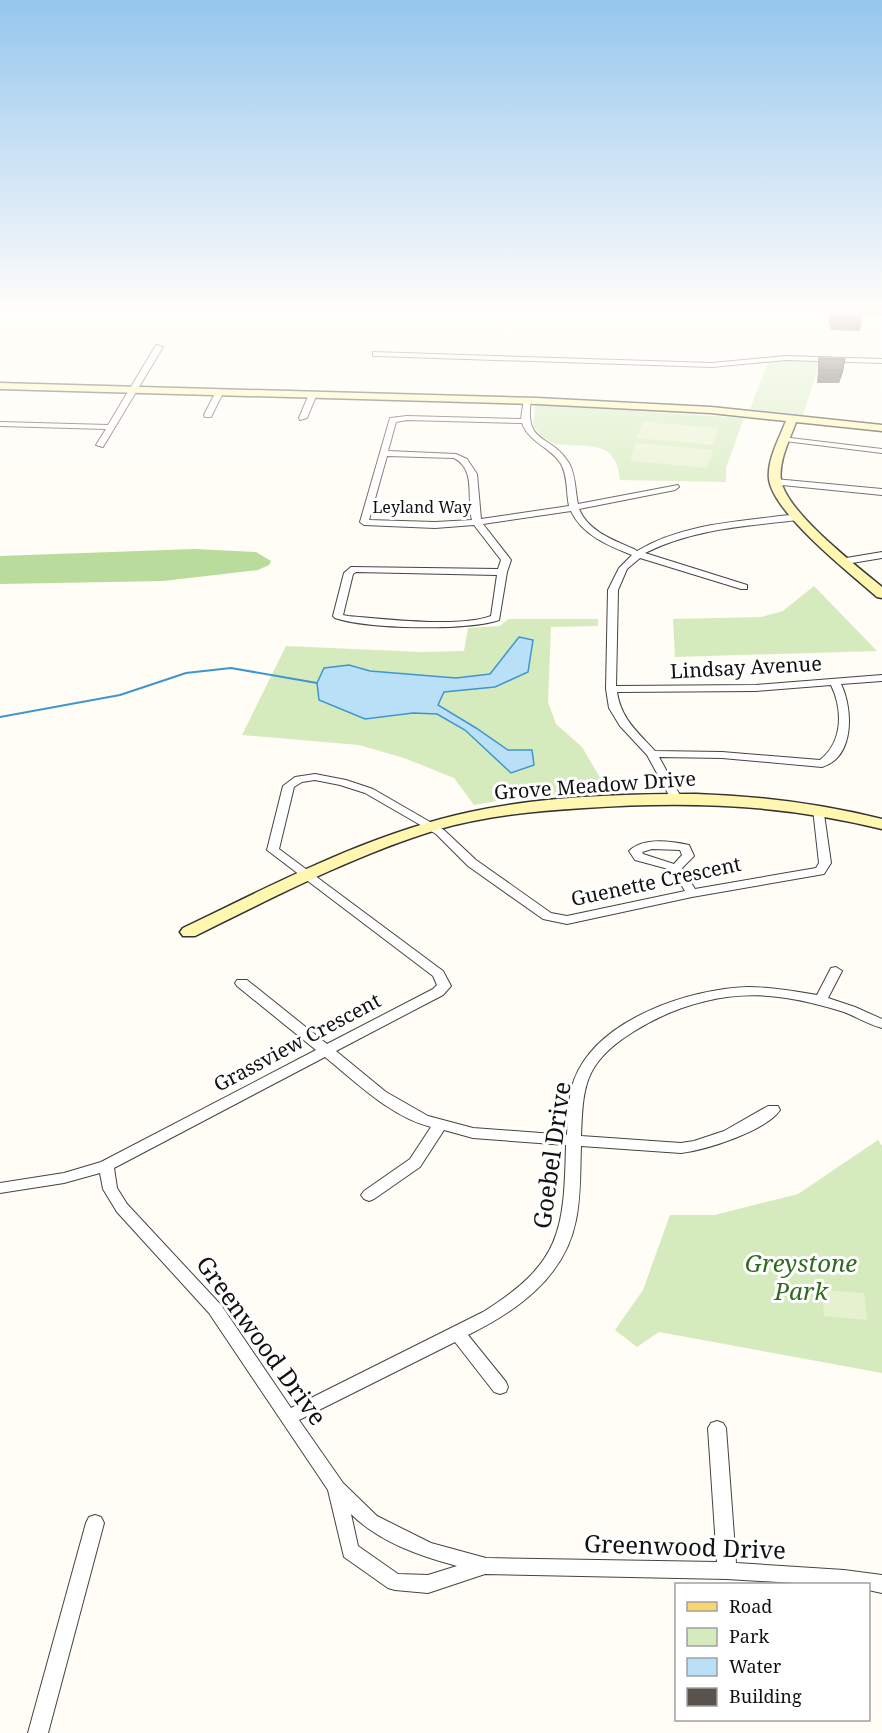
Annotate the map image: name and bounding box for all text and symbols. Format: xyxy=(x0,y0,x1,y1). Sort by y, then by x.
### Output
street label: Leyland Way xyxy=(372,496,473,518)
street label: Lindsay Avenue xyxy=(669,650,823,684)
street label: Grove Meadow Drive xyxy=(493,764,697,806)
street label: Guenette Crescent xyxy=(568,850,744,912)
street label: Grassview Crescent xyxy=(209,987,385,1097)
street label: Goebel Drive xyxy=(524,1079,578,1231)
park label: Greystone Park xyxy=(745,1246,857,1307)
street label: Greenwood Drive xyxy=(189,1249,335,1431)
street label: Greenwood Drive xyxy=(583,1526,787,1566)
legend xyxy=(675,1583,870,1721)
text: Road xyxy=(729,1594,772,1618)
text: Park xyxy=(729,1624,769,1648)
text: Water xyxy=(729,1654,782,1678)
text: Building xyxy=(729,1684,802,1708)

